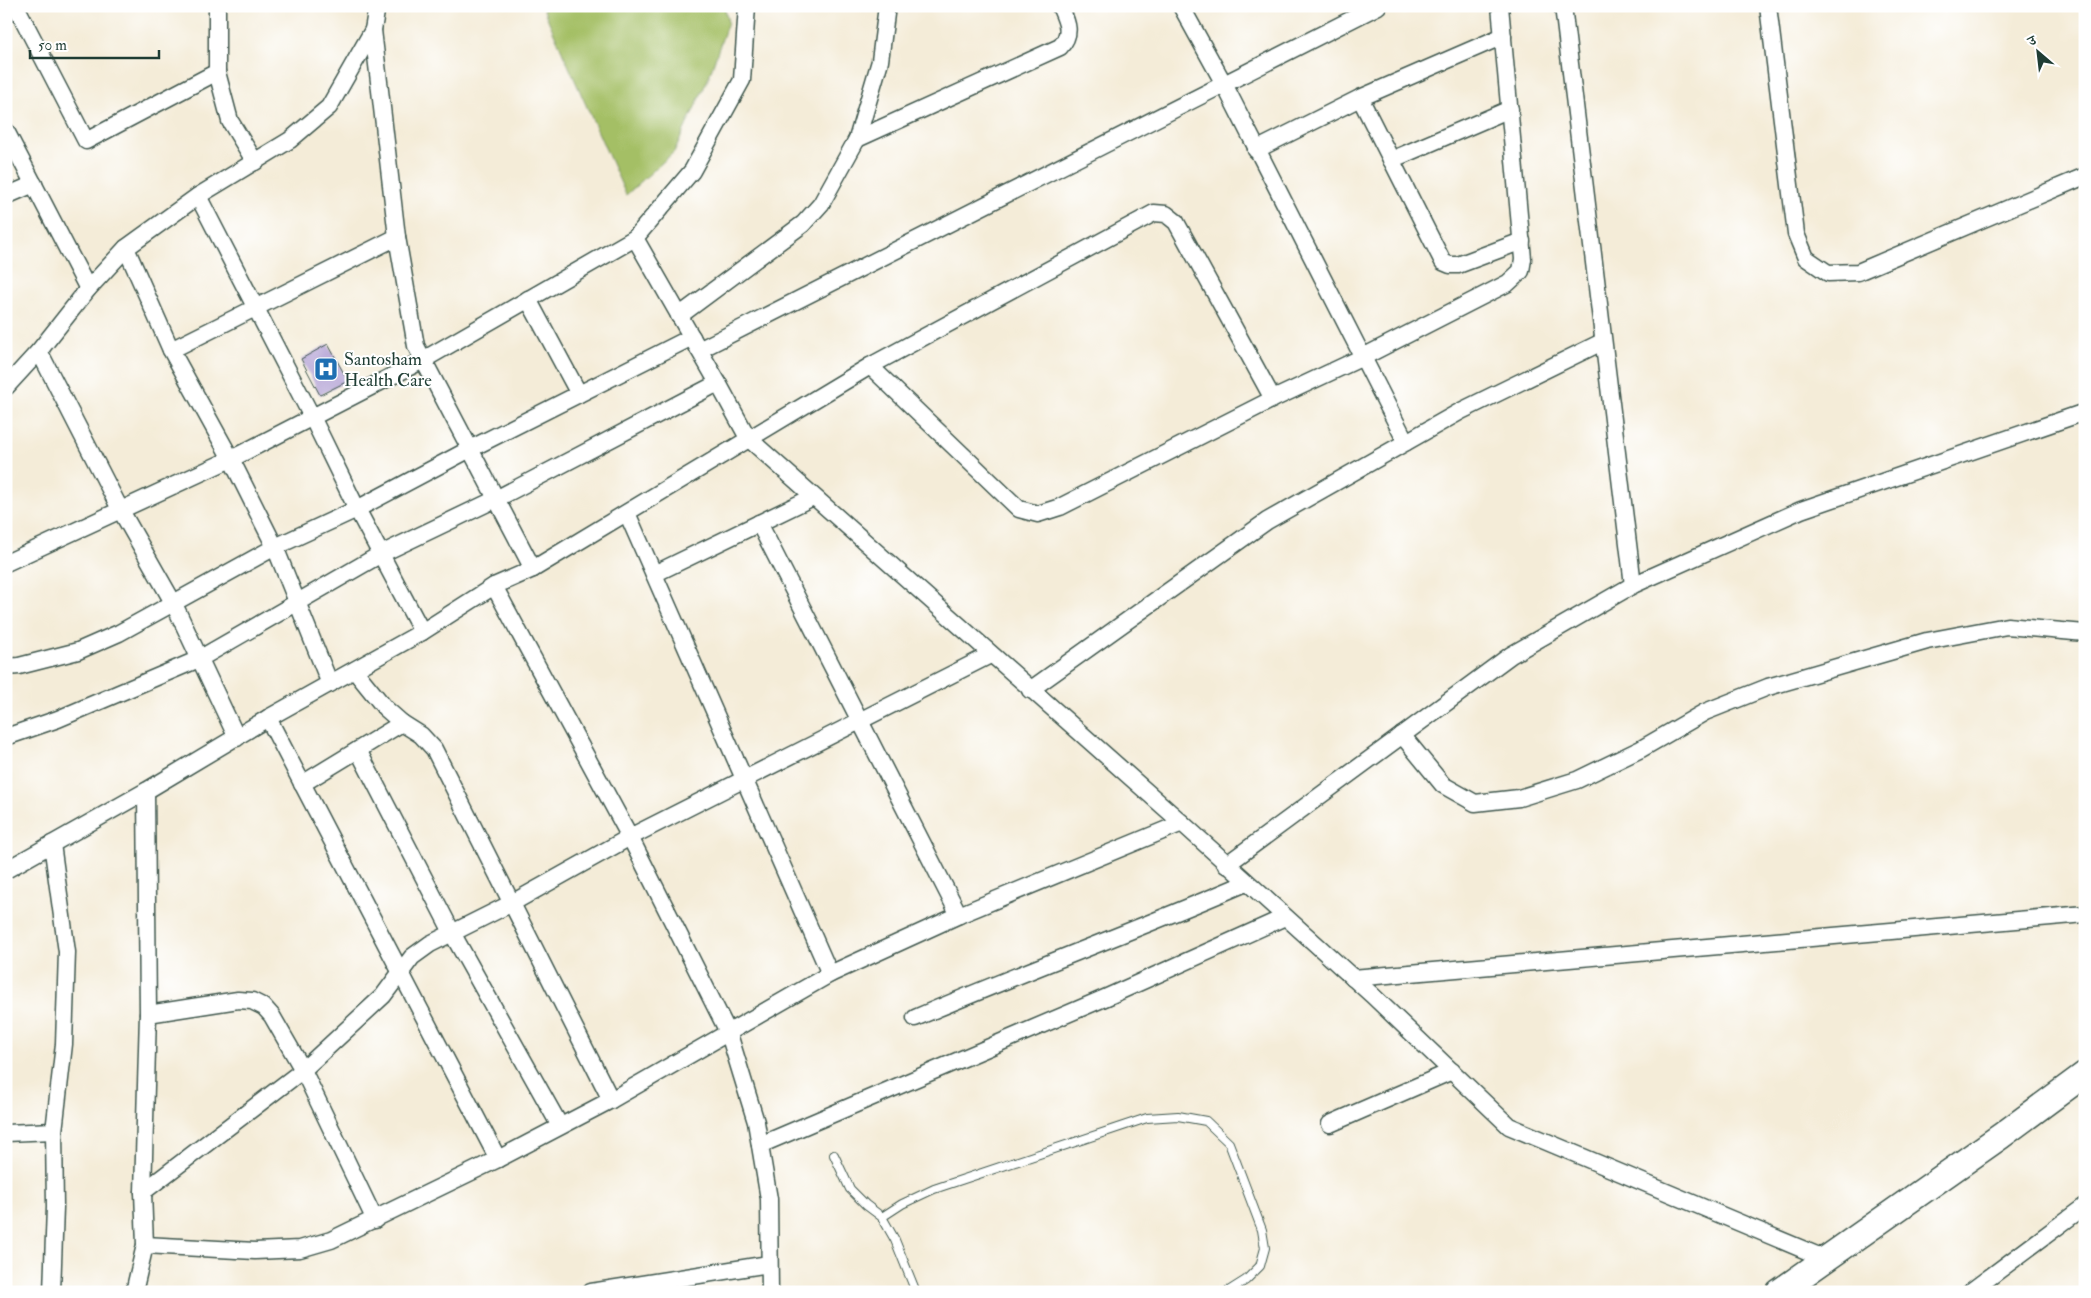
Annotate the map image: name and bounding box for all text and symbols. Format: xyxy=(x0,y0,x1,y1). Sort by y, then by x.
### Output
scale bar xyxy=(30,28,159,60)
north arrow xyxy=(2014,28,2064,78)
text: उ xyxy=(2024,31,2040,51)
text: 50 m xyxy=(38,36,67,55)
place label: Santosham Health Care xyxy=(344,348,432,392)
hospital icon: Santosham Health Care xyxy=(313,356,339,382)

